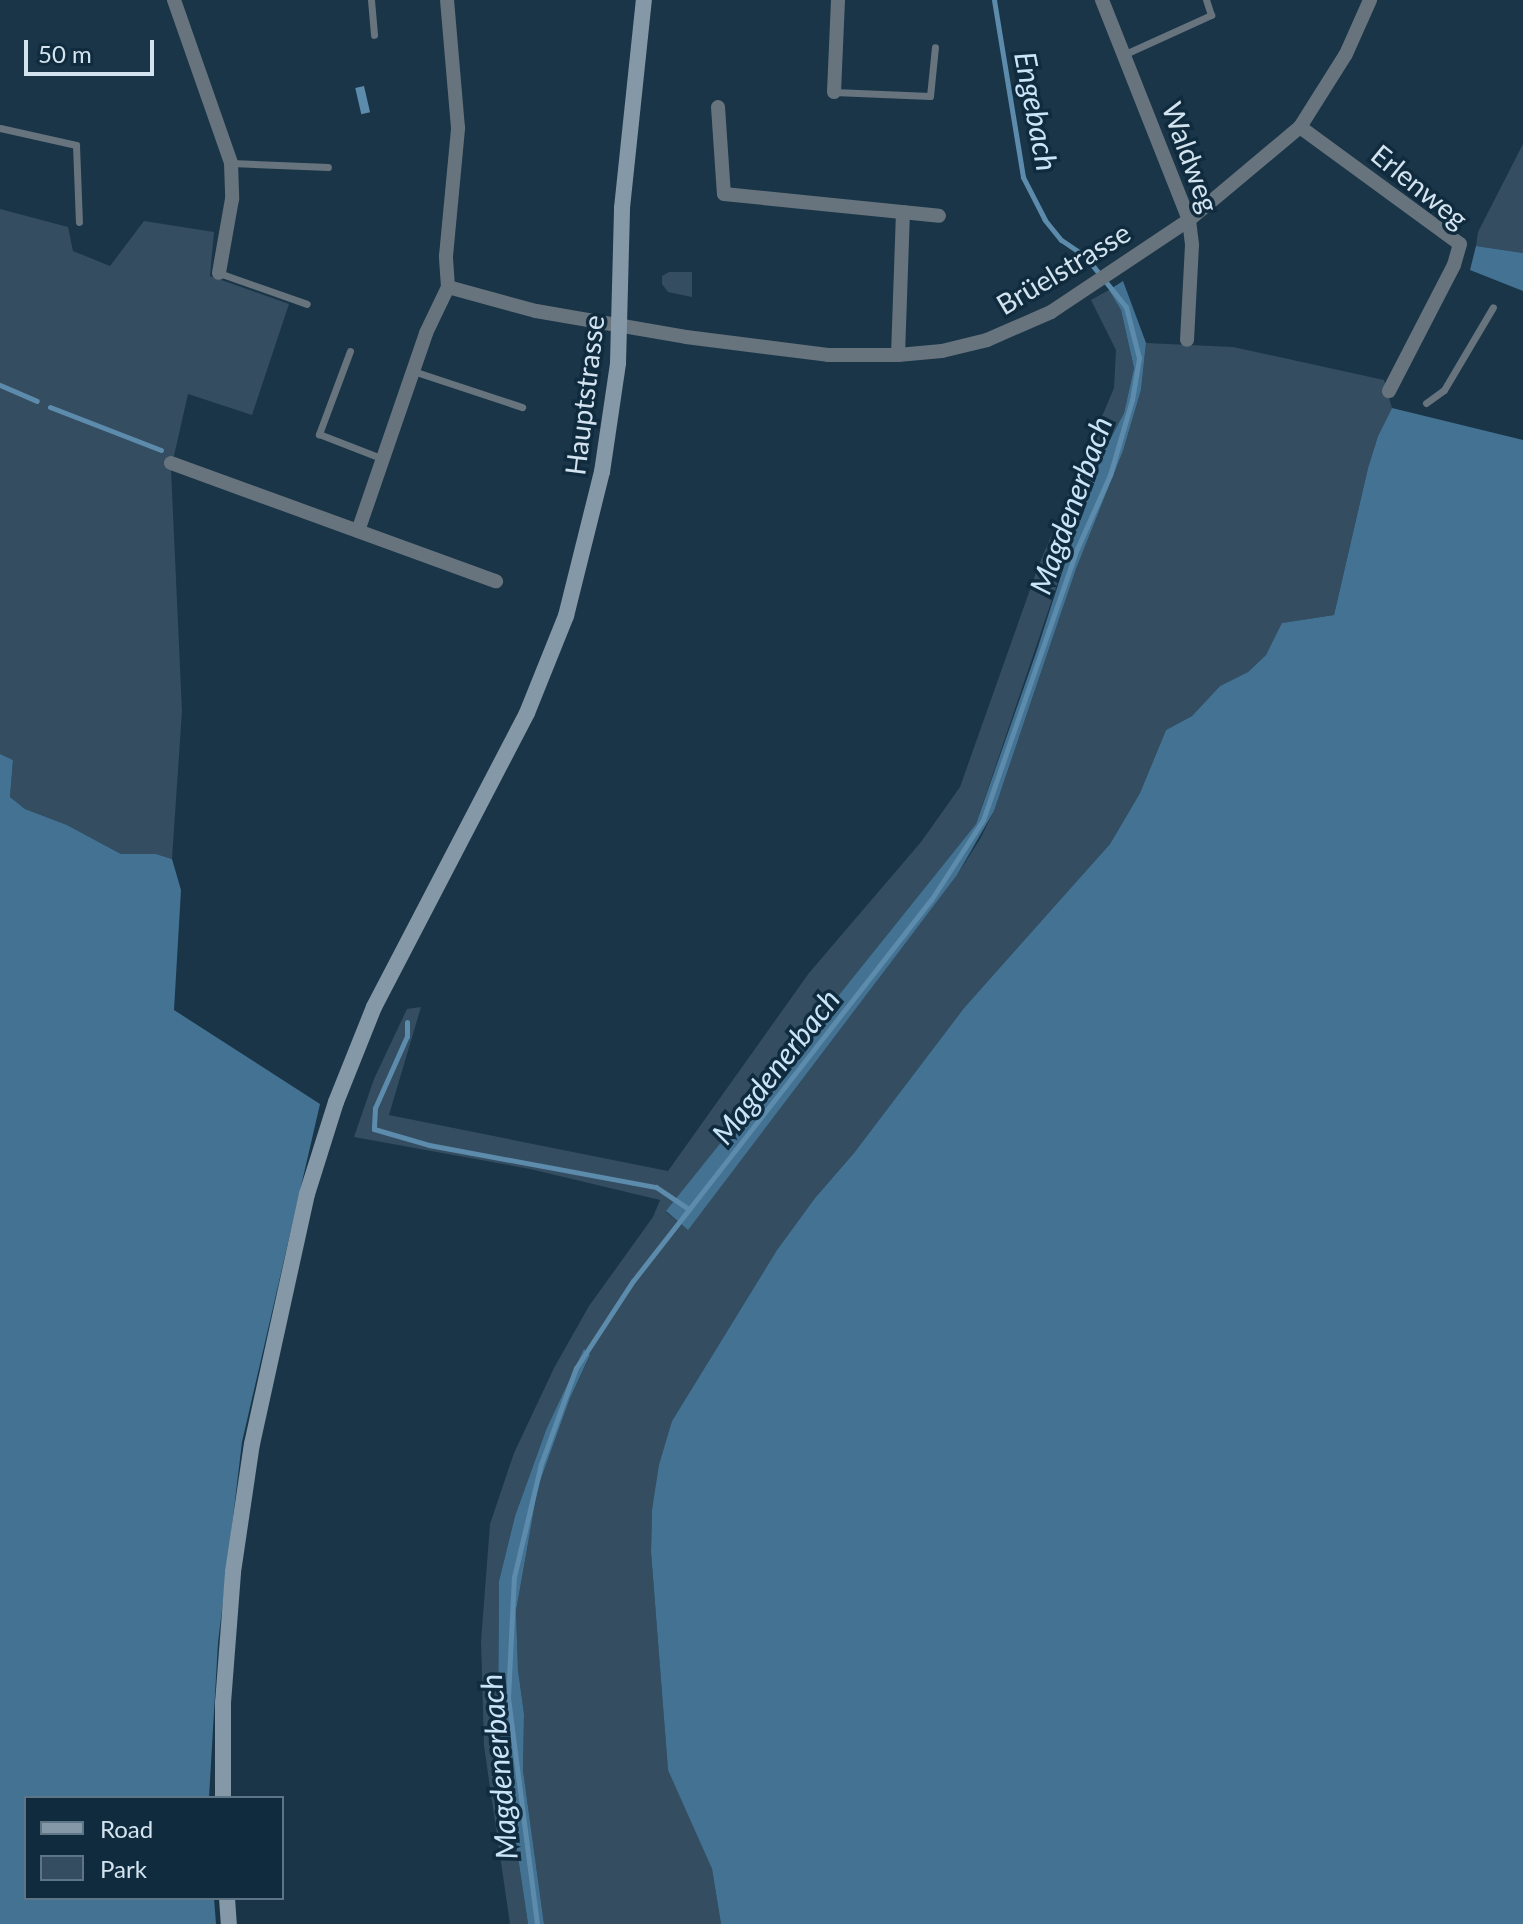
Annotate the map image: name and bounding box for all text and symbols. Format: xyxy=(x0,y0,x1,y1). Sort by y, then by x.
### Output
scale bar xyxy=(28,24,158,74)
text: 50 m xyxy=(38,39,92,68)
water label: Engebach xyxy=(1008,48,1066,174)
street label: Waldweg xyxy=(1156,97,1226,217)
street label: Erlenweg xyxy=(1365,137,1475,235)
street label: Brüelstrasse xyxy=(990,215,1136,321)
street label: Hauptstrasse xyxy=(558,313,610,477)
water label: Magdenerbach xyxy=(1021,411,1119,599)
water label: Magdenerbach xyxy=(703,982,847,1150)
water label: Magdenerbach xyxy=(472,1673,524,1861)
legend xyxy=(24,1796,284,1900)
text: Road xyxy=(100,1814,153,1843)
text: Park xyxy=(100,1854,147,1883)

